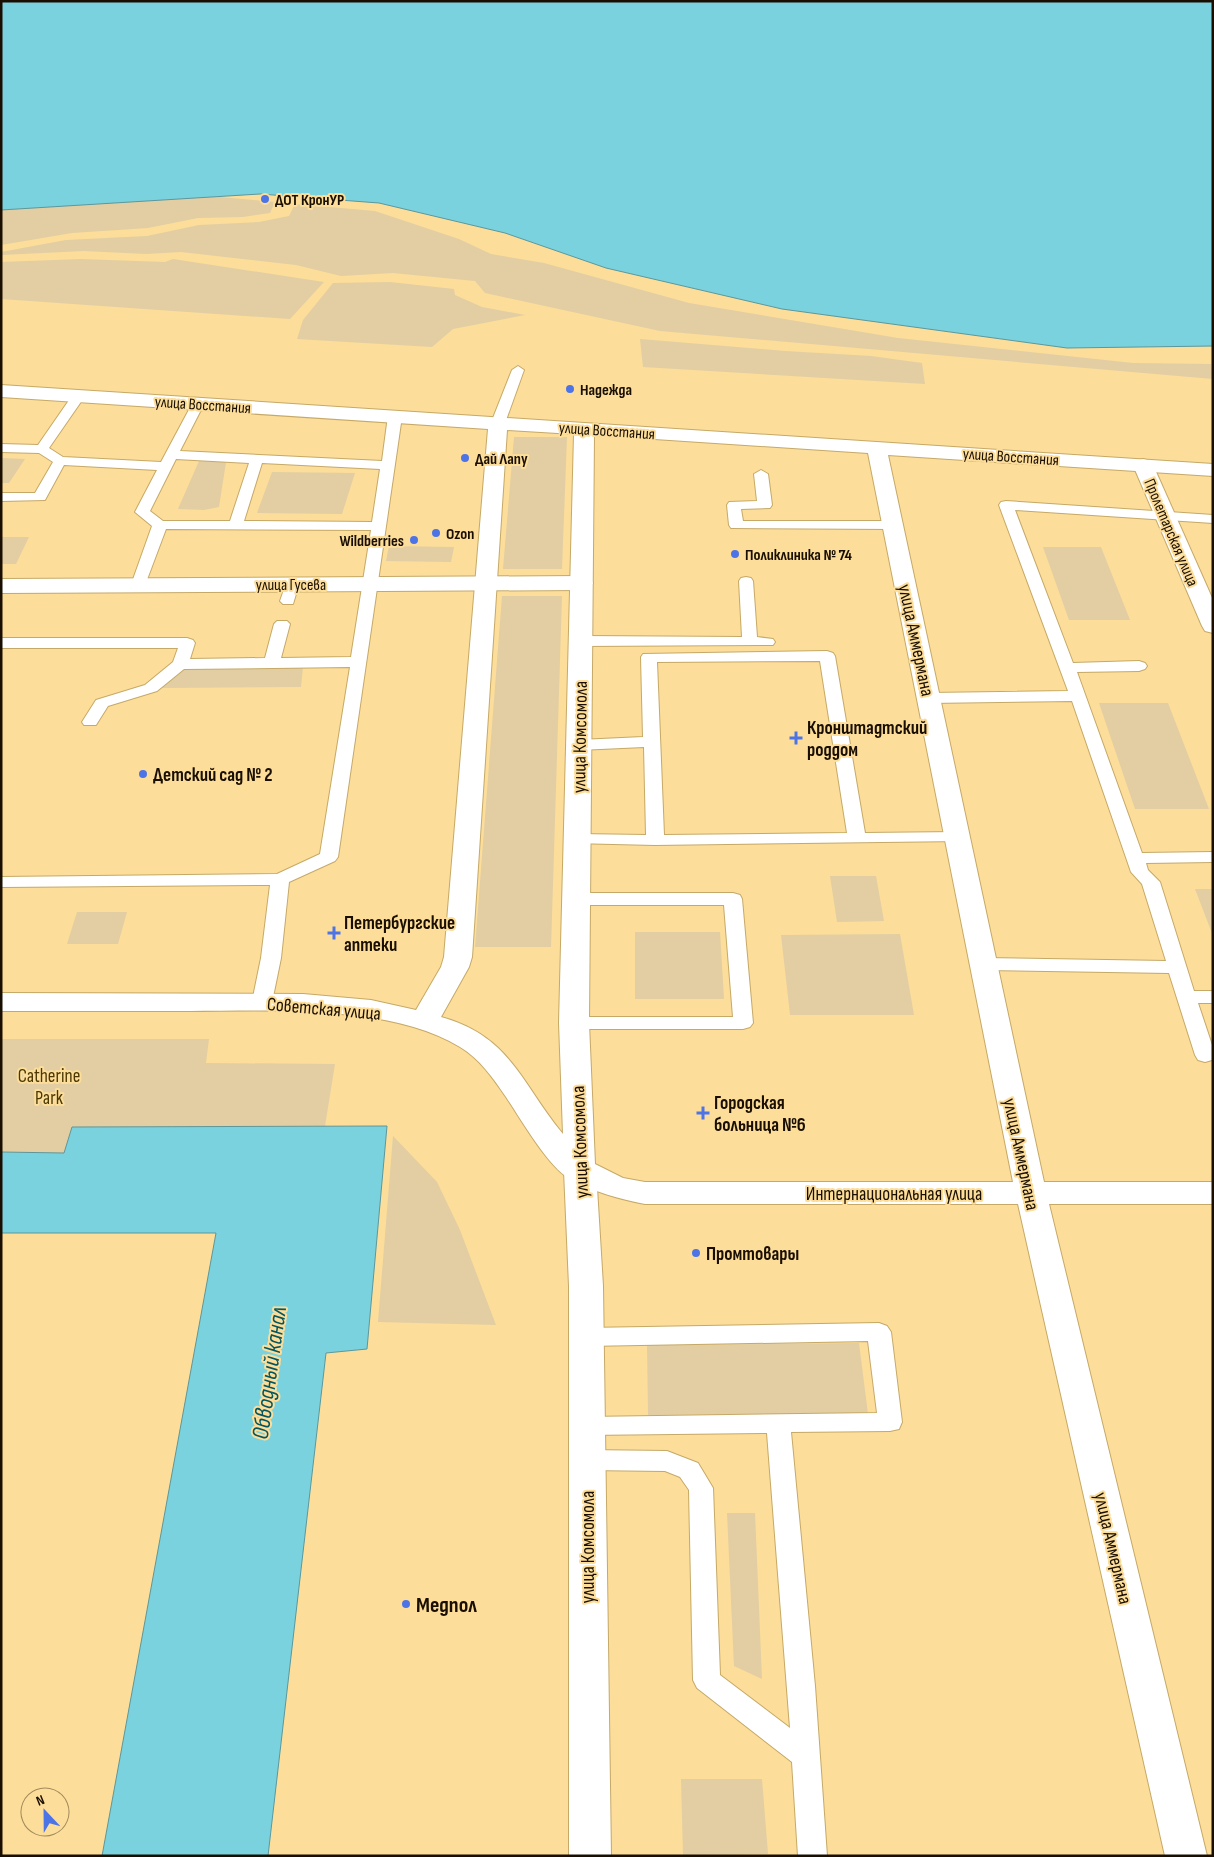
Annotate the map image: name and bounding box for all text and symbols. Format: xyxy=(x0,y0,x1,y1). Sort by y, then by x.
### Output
place label: ДОТ КронУР xyxy=(275,191,344,210)
marker: ДОТ КронУР xyxy=(259,193,271,205)
place label: Надежда xyxy=(580,381,632,400)
marker: Надежда xyxy=(564,383,576,395)
street label: улица Восстания xyxy=(154,393,252,418)
street label: улица Восстания xyxy=(558,419,656,444)
street label: улица Восстания xyxy=(962,445,1060,470)
place label: Дай Лапу xyxy=(475,450,528,469)
marker: Дай Лапу xyxy=(459,452,471,464)
street label: Пролетарская улица xyxy=(1139,476,1202,589)
place label: Ozon xyxy=(446,525,474,544)
marker: Ozon xyxy=(430,527,442,539)
place label: Wildberries xyxy=(339,532,404,551)
marker: Wildberries xyxy=(408,534,420,546)
place label: Поликлиника № 74 xyxy=(745,546,853,565)
marker: Поликлиника № 74 xyxy=(729,548,741,560)
street label: улица Гусева xyxy=(256,576,326,595)
street label: улица Аммермана xyxy=(892,582,939,699)
street label: улица Комсомола xyxy=(568,681,593,793)
place label: Кронштадтский роддом xyxy=(807,717,927,762)
marker: Кронштадтский роддом xyxy=(789,731,803,745)
place label: Детский сад № 2 xyxy=(153,764,272,787)
marker: Детский сад № 2 xyxy=(137,768,149,780)
place label: Петербургские аптеки xyxy=(344,912,455,957)
marker: Петербургские аптеки xyxy=(328,927,340,939)
street label: Советская улица xyxy=(266,993,382,1026)
park label: Catherine Park xyxy=(18,1065,80,1110)
street label: улица Комсомола xyxy=(567,1085,594,1199)
place label: Городская больница №6 xyxy=(714,1092,806,1137)
street label: улица Аммермана xyxy=(997,1096,1044,1213)
marker: Городская больница №6 xyxy=(696,1106,710,1120)
street label: Интернациональная улица xyxy=(806,1183,982,1206)
place label: Промтовары xyxy=(706,1243,799,1266)
marker: Промтовары xyxy=(690,1247,702,1259)
water label: Обводный канал xyxy=(246,1305,293,1441)
street label: улица Аммермана xyxy=(1088,1490,1137,1607)
street label: улица Комсомола xyxy=(577,1491,600,1603)
place label: Медпол xyxy=(416,1592,477,1619)
marker: Медпол xyxy=(400,1598,412,1610)
north arrow xyxy=(20,1787,70,1837)
text: N xyxy=(34,1791,47,1810)

